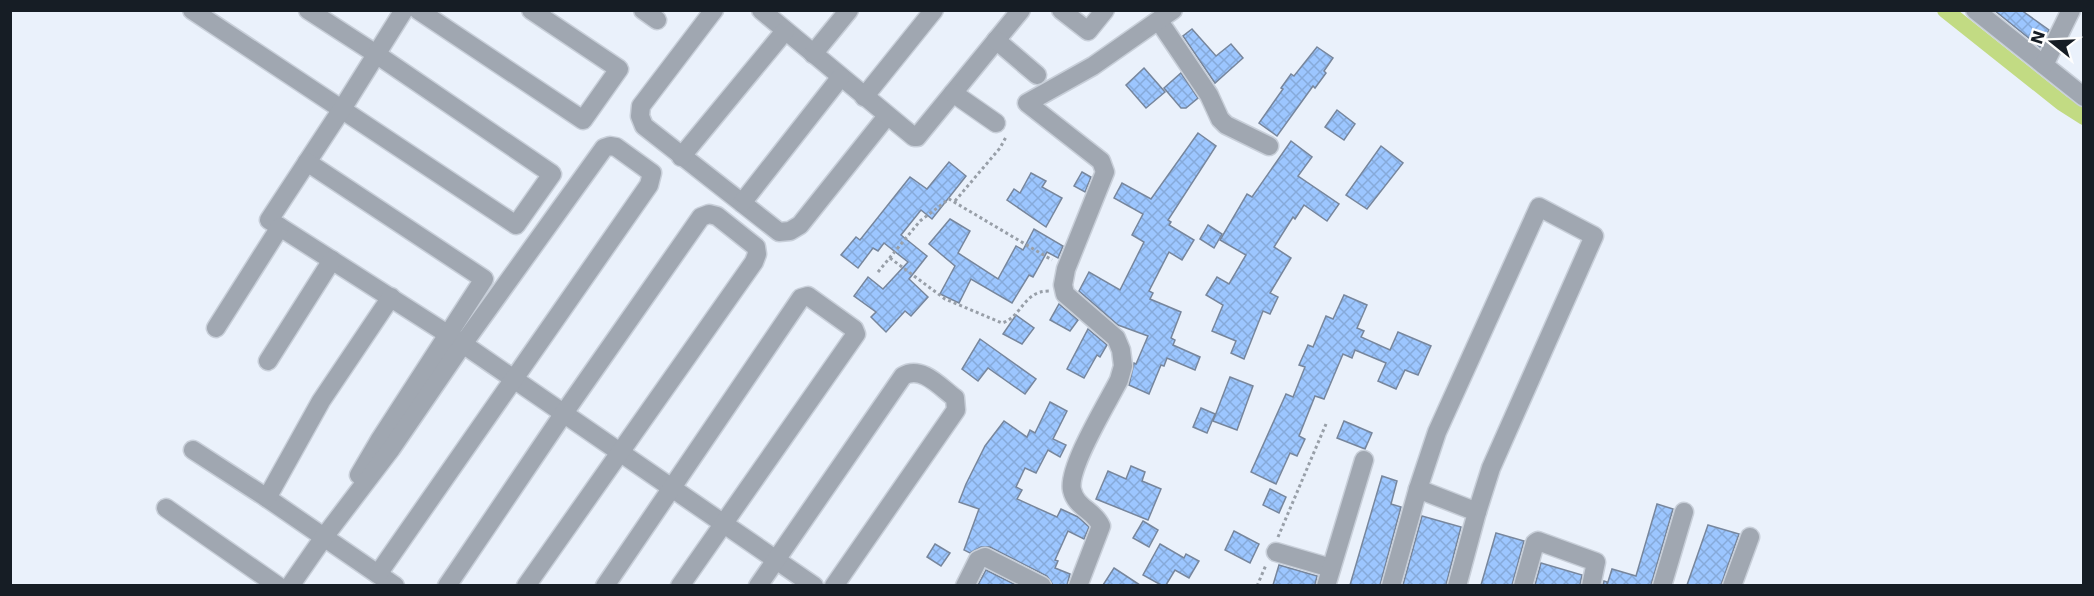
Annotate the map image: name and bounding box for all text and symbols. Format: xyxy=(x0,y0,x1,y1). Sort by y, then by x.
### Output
north arrow xyxy=(2022,12,2082,72)
text: N xyxy=(2027,28,2049,47)

